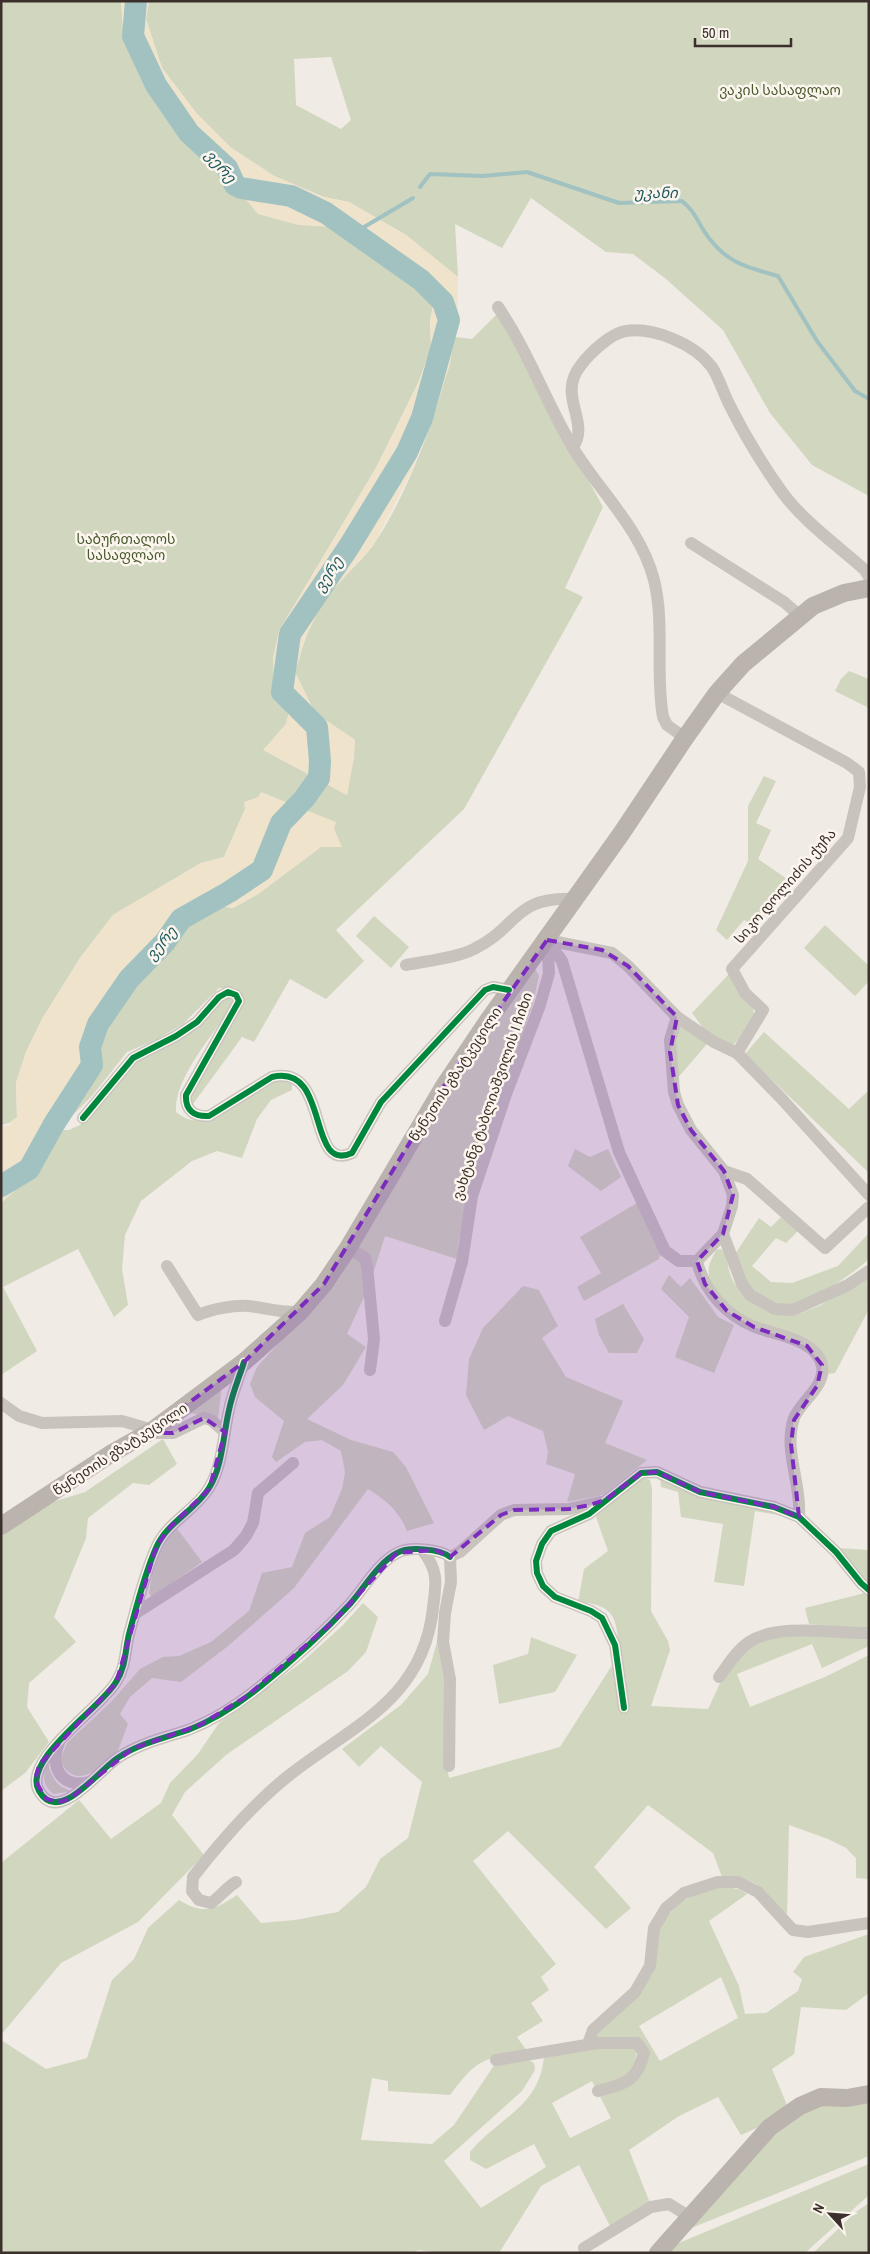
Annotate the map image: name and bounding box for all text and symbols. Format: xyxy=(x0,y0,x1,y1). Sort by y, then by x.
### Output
scale bar xyxy=(695,15,791,47)
text: 50 m xyxy=(702,22,729,43)
park label: ვაკის სასაფლაო xyxy=(719,81,841,99)
water label: ვერე xyxy=(201,145,242,188)
water label: უკანი xyxy=(634,182,679,203)
park label: საბურთალოს სასაფლაო xyxy=(76,530,176,564)
water label: ვერე xyxy=(309,551,348,596)
street label: სიკო დოლიძის ქუჩა xyxy=(730,825,840,947)
water label: ვერე xyxy=(141,921,182,964)
street label: ვახტანგ ტაბლიაშვილის I ჩიხი xyxy=(448,990,536,1202)
street label: წყნეთის გზატკეცილი xyxy=(405,1003,505,1145)
street label: წყნეთის გზატკეცილი xyxy=(49,1399,191,1499)
north arrow xyxy=(805,2189,855,2239)
text: N xyxy=(808,2201,828,2216)

